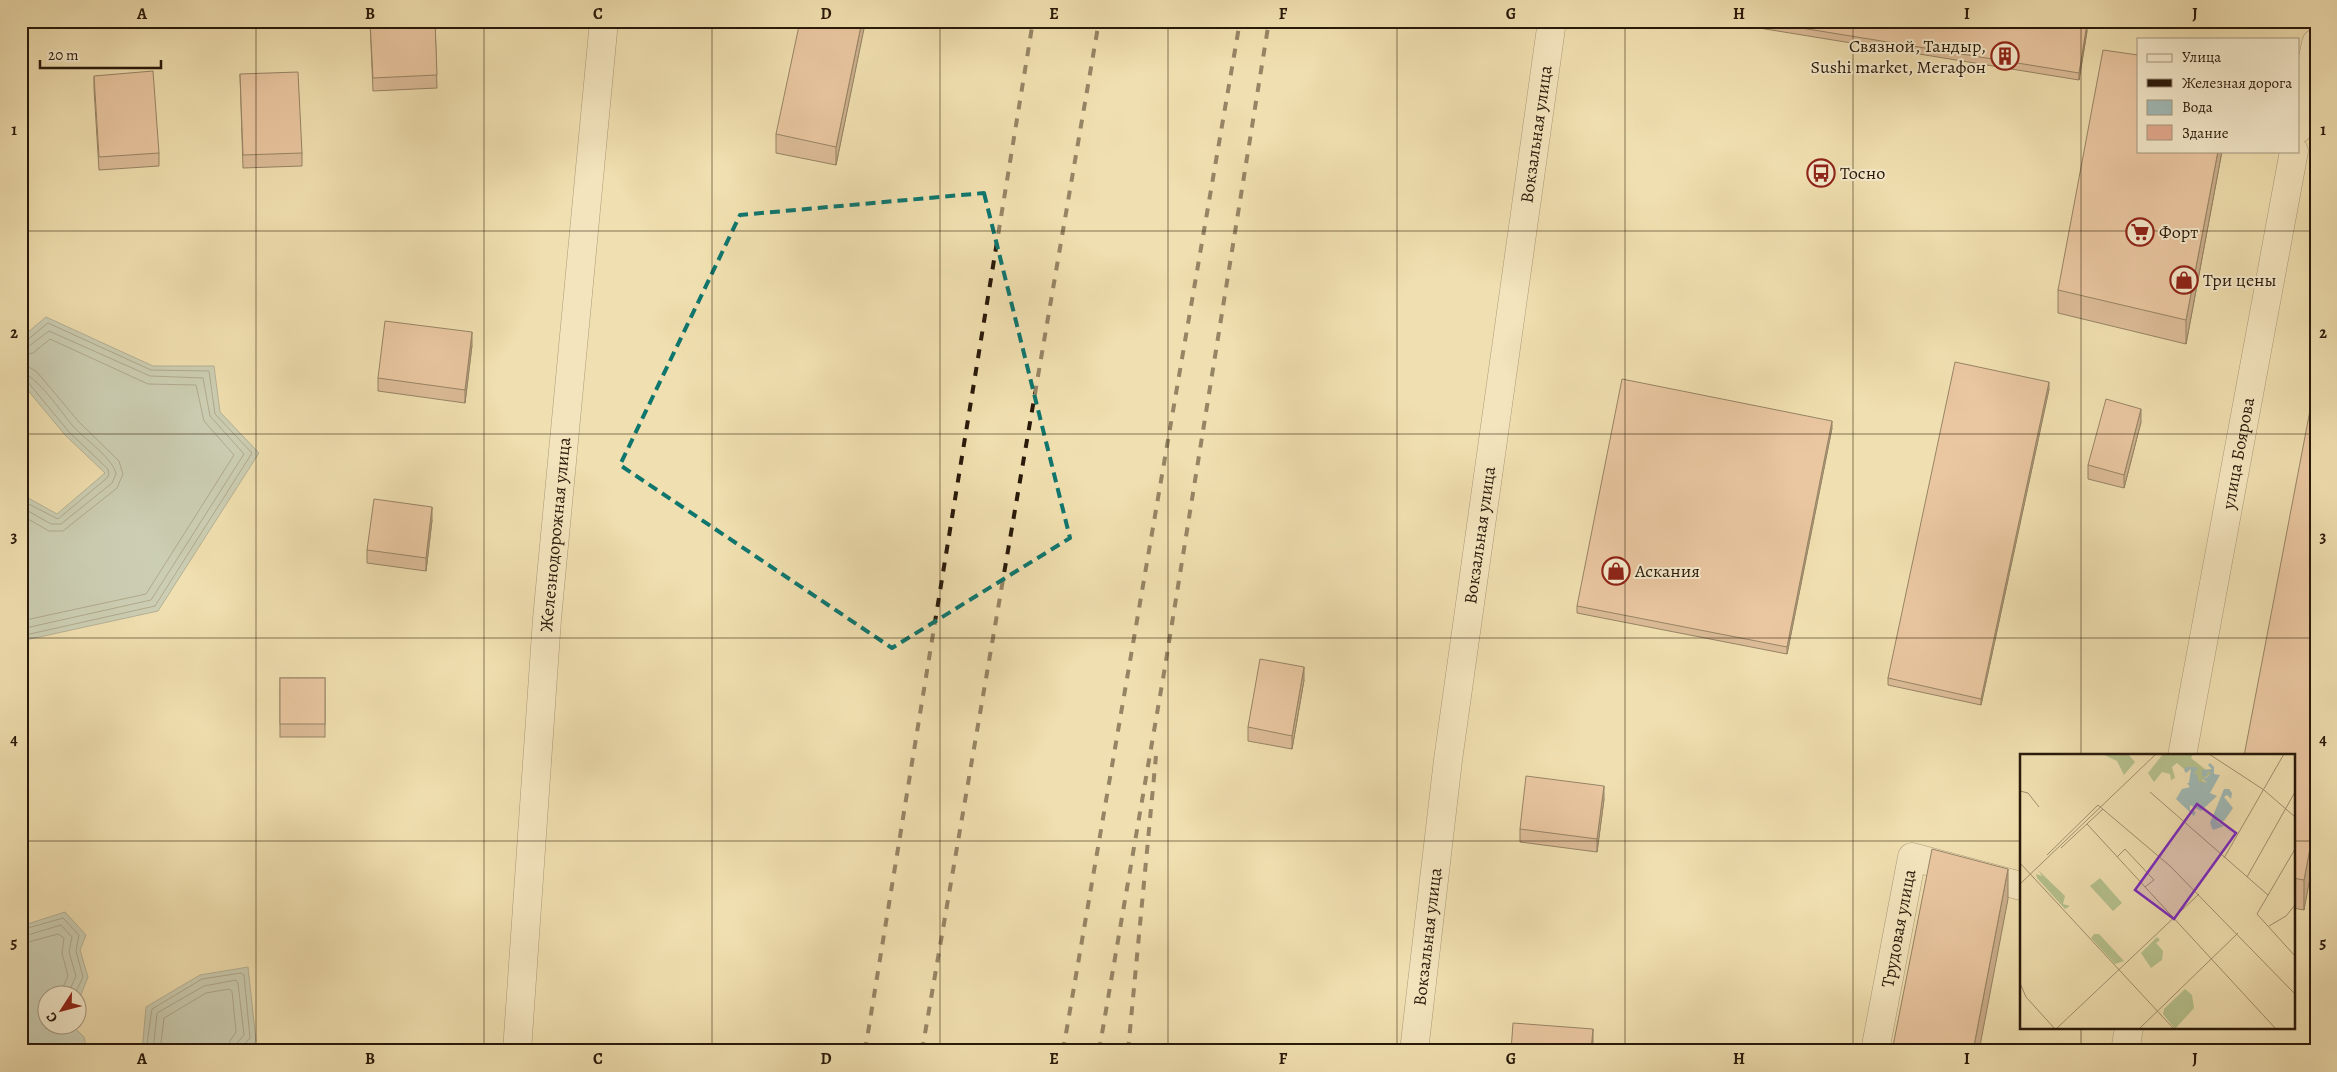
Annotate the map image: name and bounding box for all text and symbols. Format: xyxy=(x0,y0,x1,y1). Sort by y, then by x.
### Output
text: A xyxy=(136,3,148,25)
text: B xyxy=(365,3,375,25)
text: C xyxy=(593,3,603,25)
text: D xyxy=(820,3,832,25)
text: E xyxy=(1049,3,1059,25)
text: F xyxy=(1279,3,1288,25)
text: G xyxy=(1506,3,1516,25)
text: H xyxy=(1733,3,1745,25)
text: I xyxy=(1964,3,1970,25)
text: J xyxy=(2192,3,2198,25)
place label: Связной, Тандыр, Sushi market, Мегафон xyxy=(1810,34,1986,79)
scale bar xyxy=(40,38,161,70)
legend xyxy=(2137,38,2300,152)
building icon: Связной, Тандыр, Sushi market, Мегафон xyxy=(1990,41,2020,71)
text: 20 m xyxy=(48,45,79,65)
text: Улица xyxy=(2182,47,2221,67)
street label: Вокзальная улица xyxy=(1515,63,1558,205)
text: Железная дорога xyxy=(2182,73,2292,93)
text: Вода xyxy=(2182,97,2213,117)
text: 1 xyxy=(11,119,17,141)
text: 1 xyxy=(2320,119,2326,141)
text: Здание xyxy=(2182,123,2229,143)
bus stop icon: Тосно xyxy=(1806,158,1836,188)
place label: Тосно xyxy=(1840,161,1885,185)
supermarket icon: Форт xyxy=(2125,217,2155,247)
place label: Форт xyxy=(2159,220,2198,244)
shop icon: Три цены xyxy=(2169,265,2199,295)
place label: Три цены xyxy=(2203,268,2277,292)
text: 2 xyxy=(10,322,18,344)
text: 2 xyxy=(2319,322,2327,344)
street label: улица Боярова xyxy=(2216,395,2260,512)
street label: Железнодорожная улица xyxy=(534,435,576,633)
street label: Вокзальная улица xyxy=(1458,464,1501,606)
text: 3 xyxy=(11,526,18,548)
text: 3 xyxy=(2320,526,2327,548)
shop icon: Аскания xyxy=(1601,556,1631,586)
place label: Аскания xyxy=(1634,559,1700,583)
text: 4 xyxy=(10,729,18,751)
text: 4 xyxy=(2319,729,2327,751)
inset map xyxy=(2020,754,2294,1030)
street label: Вокзальная улица xyxy=(1407,866,1447,1007)
street label: Трудовая улица xyxy=(1875,866,1922,989)
text: 5 xyxy=(11,932,18,954)
text: 5 xyxy=(2320,932,2327,954)
north arrow xyxy=(38,984,88,1034)
text: С xyxy=(41,1008,62,1026)
text: A xyxy=(136,1048,148,1070)
text: B xyxy=(365,1048,375,1070)
text: C xyxy=(593,1048,603,1070)
text: D xyxy=(820,1048,832,1070)
text: E xyxy=(1049,1048,1059,1070)
text: F xyxy=(1279,1048,1288,1070)
text: G xyxy=(1506,1048,1516,1070)
text: H xyxy=(1733,1048,1745,1070)
text: I xyxy=(1964,1048,1970,1070)
text: J xyxy=(2192,1048,2198,1070)

